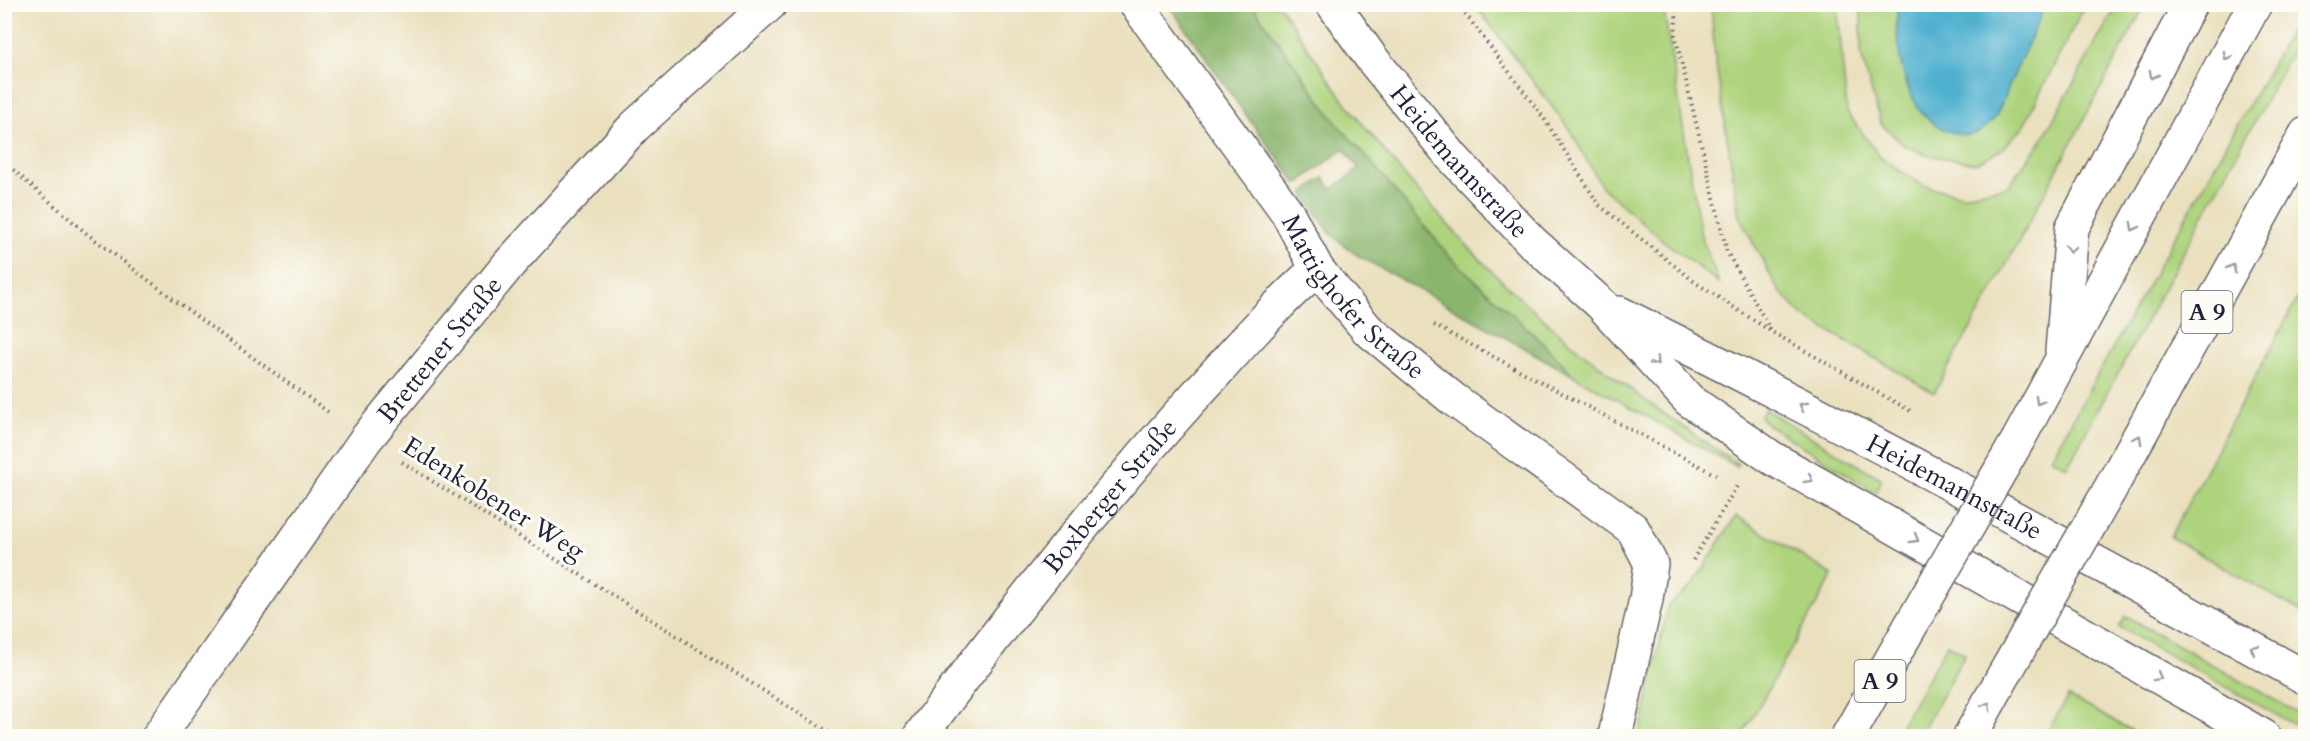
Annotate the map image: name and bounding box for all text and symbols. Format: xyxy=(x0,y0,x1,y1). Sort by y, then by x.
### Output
one-way arrow xyxy=(2223,50,2234,60)
one-way arrow xyxy=(2149,68,2160,79)
street label: Heidemannstraße xyxy=(1382,77,1536,246)
street label: Mattighofer Straße xyxy=(1273,209,1432,387)
one-way arrow xyxy=(2130,221,2141,232)
one-way arrow xyxy=(2064,245,2077,254)
one-way arrow xyxy=(2224,264,2236,275)
street label: Brettener Straße xyxy=(369,269,510,430)
road number: A 9 xyxy=(2182,291,2232,333)
one-way arrow xyxy=(1648,356,1659,366)
one-way arrow xyxy=(2035,395,2046,405)
one-way arrow xyxy=(1798,402,1809,413)
street label: Boxberger Straße xyxy=(1035,411,1185,581)
street label: Heidemannstraße xyxy=(1861,426,2049,548)
street label: Edenkobener Weg xyxy=(396,428,592,569)
one-way arrow xyxy=(2130,435,2142,446)
one-way arrow xyxy=(1803,472,1814,483)
one-way arrow xyxy=(1909,532,1919,543)
one-way arrow xyxy=(2250,645,2261,656)
road number: A 9 xyxy=(1854,660,1906,702)
one-way arrow xyxy=(2151,670,2162,681)
one-way arrow xyxy=(1980,702,1991,712)

